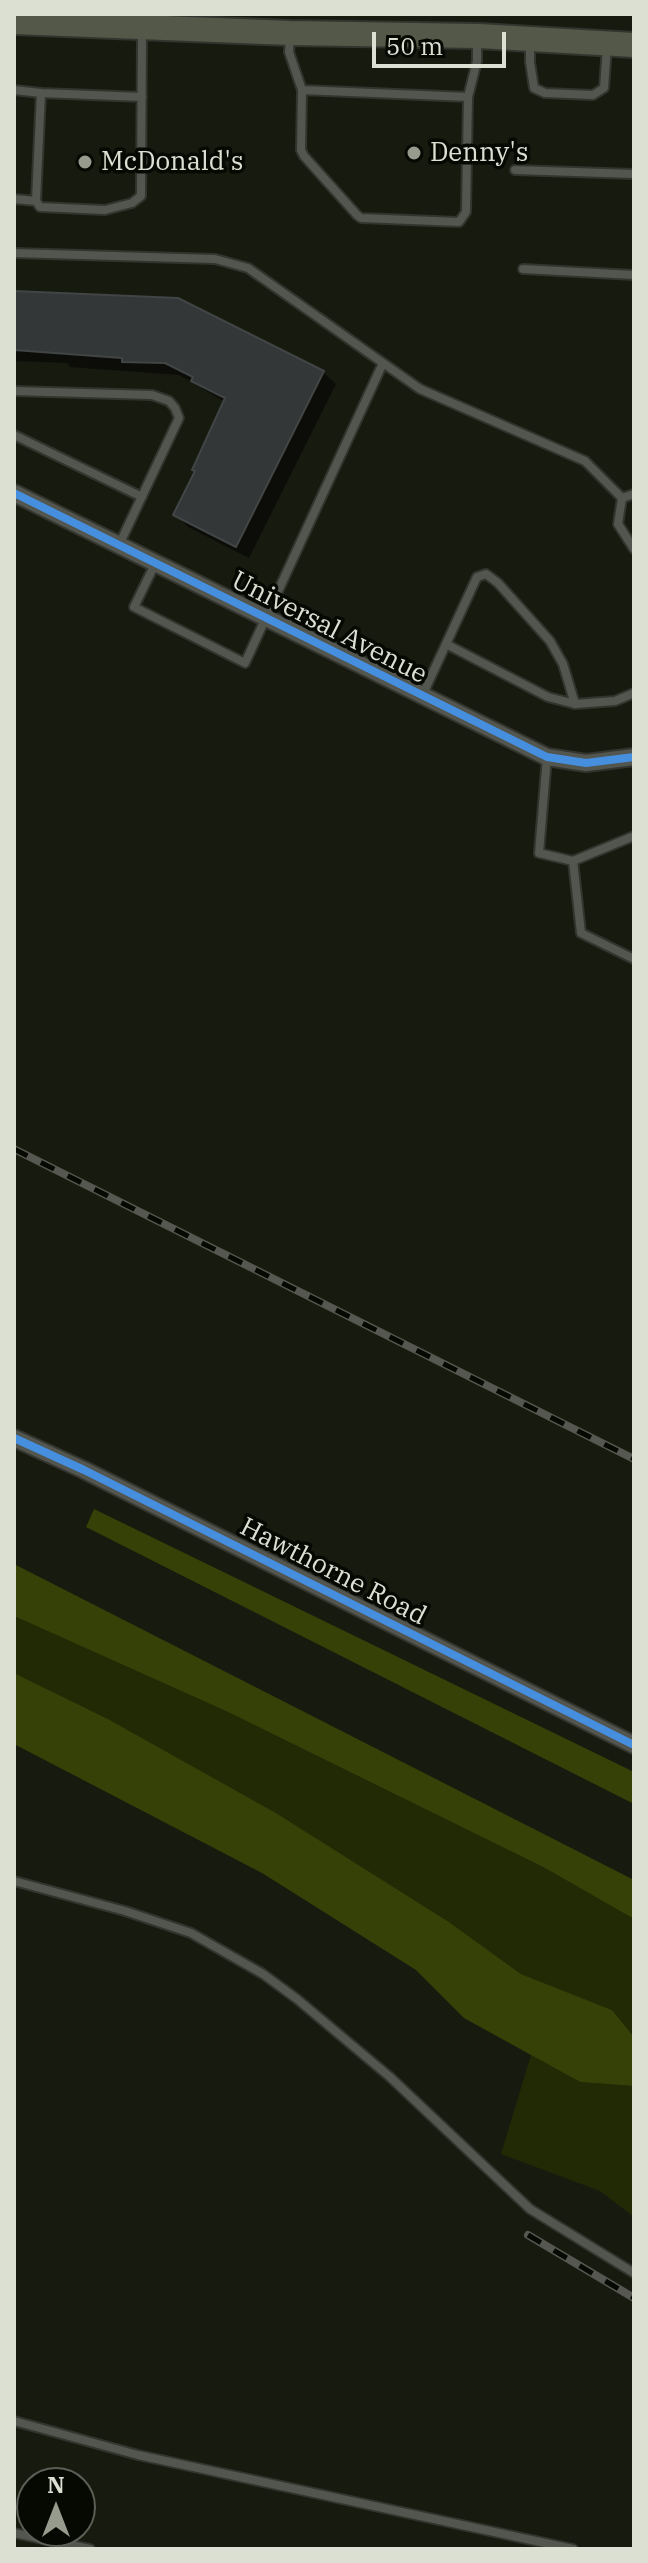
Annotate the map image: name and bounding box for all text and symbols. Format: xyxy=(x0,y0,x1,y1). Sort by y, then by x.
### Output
scale bar xyxy=(376,16,510,66)
text: 50 m xyxy=(386,30,443,62)
place label: Denny's xyxy=(430,137,529,169)
marker: Denny's xyxy=(405,144,423,162)
place label: McDonald's xyxy=(101,146,243,178)
marker: McDonald's xyxy=(76,153,94,171)
street label: Universal Avenue xyxy=(226,565,432,691)
street label: Hawthorne Road xyxy=(235,1512,431,1632)
north arrow xyxy=(16,2467,96,2547)
text: N xyxy=(47,2470,65,2499)

